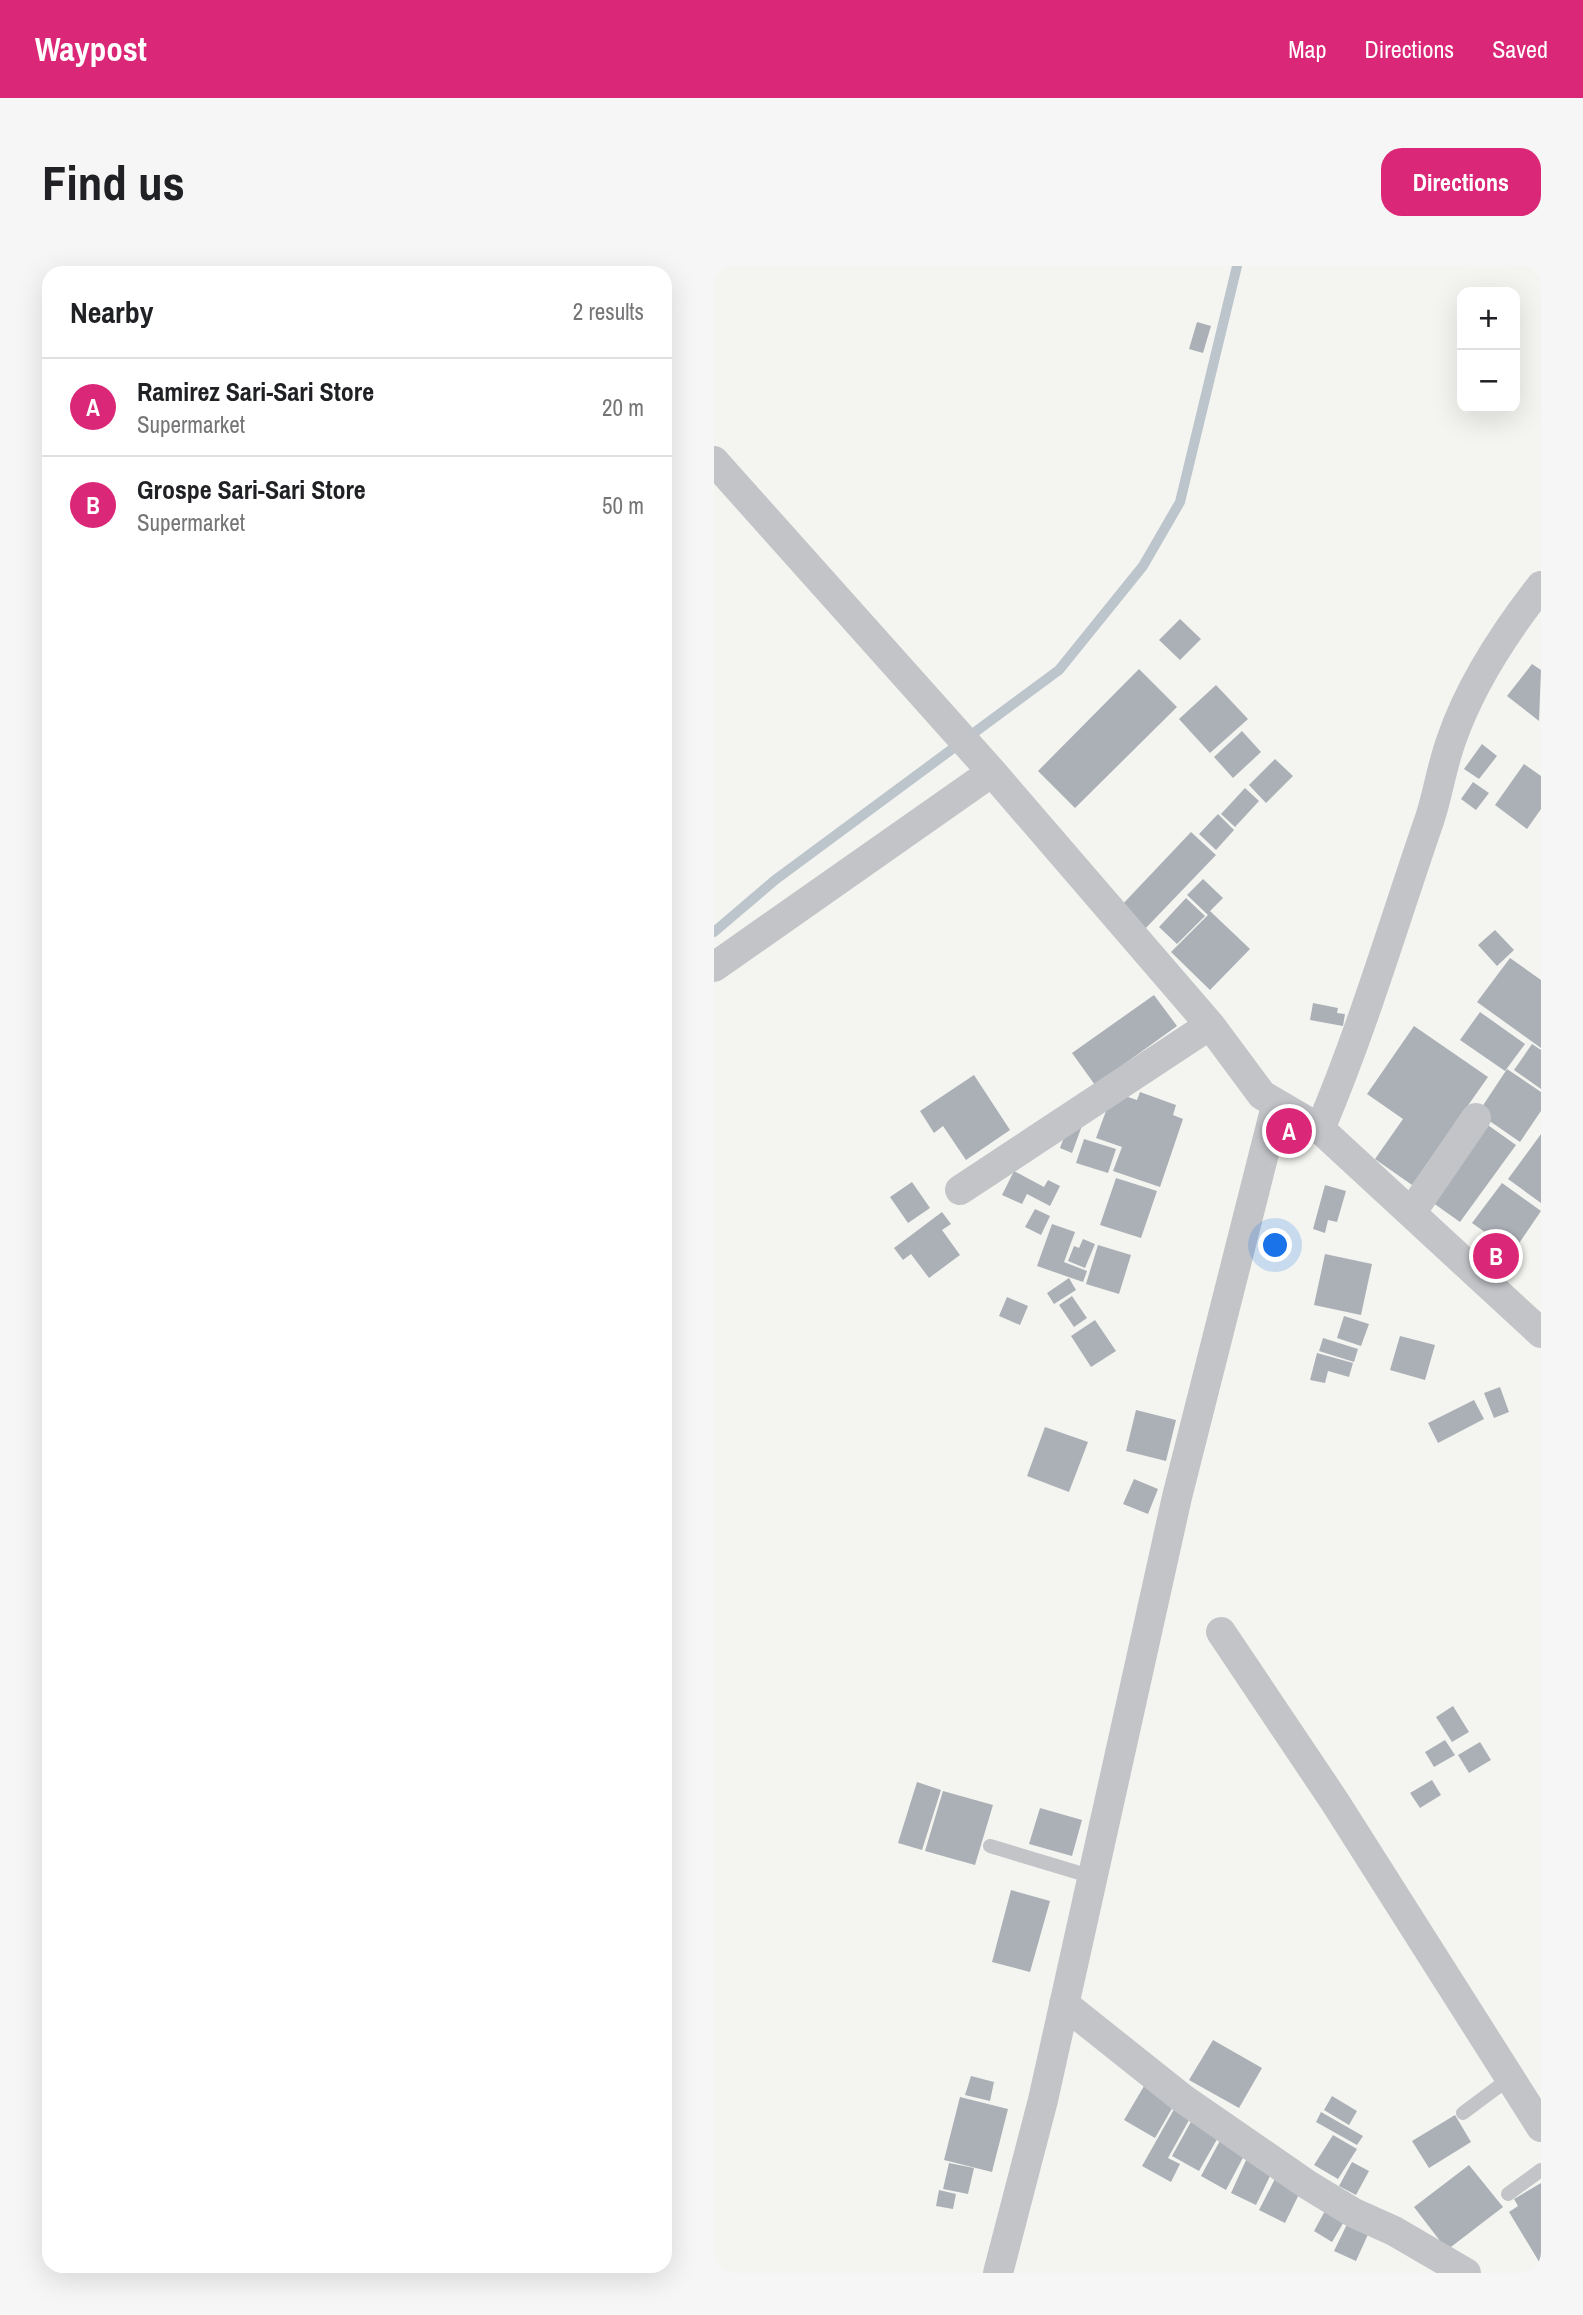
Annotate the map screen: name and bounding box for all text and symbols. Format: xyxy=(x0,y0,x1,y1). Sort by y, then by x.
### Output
text: Waypost xyxy=(35,27,147,71)
text: Map xyxy=(1288,33,1326,65)
text: Directions xyxy=(1364,33,1454,65)
text: Saved xyxy=(1492,33,1548,65)
button: Directions xyxy=(1381,148,1541,216)
text: Find us xyxy=(42,149,185,215)
map controls xyxy=(1457,287,1520,413)
button: + xyxy=(1457,287,1520,350)
text: Nearby xyxy=(70,292,153,332)
text: 2 results xyxy=(573,296,644,327)
button: − xyxy=(1457,350,1520,413)
text: Ramirez Sari-Sari Store xyxy=(137,374,374,409)
text: A xyxy=(86,392,100,423)
text: 20 m xyxy=(602,392,644,423)
text: Supermarket xyxy=(137,409,245,440)
text: Grospe Sari-Sari Store xyxy=(137,472,366,507)
text: B xyxy=(86,490,100,521)
text: 50 m xyxy=(602,490,644,521)
text: Supermarket xyxy=(137,507,245,538)
pin: A xyxy=(1266,1105,1312,1157)
your location xyxy=(1258,1228,1292,1262)
pin: B xyxy=(1473,1230,1519,1282)

